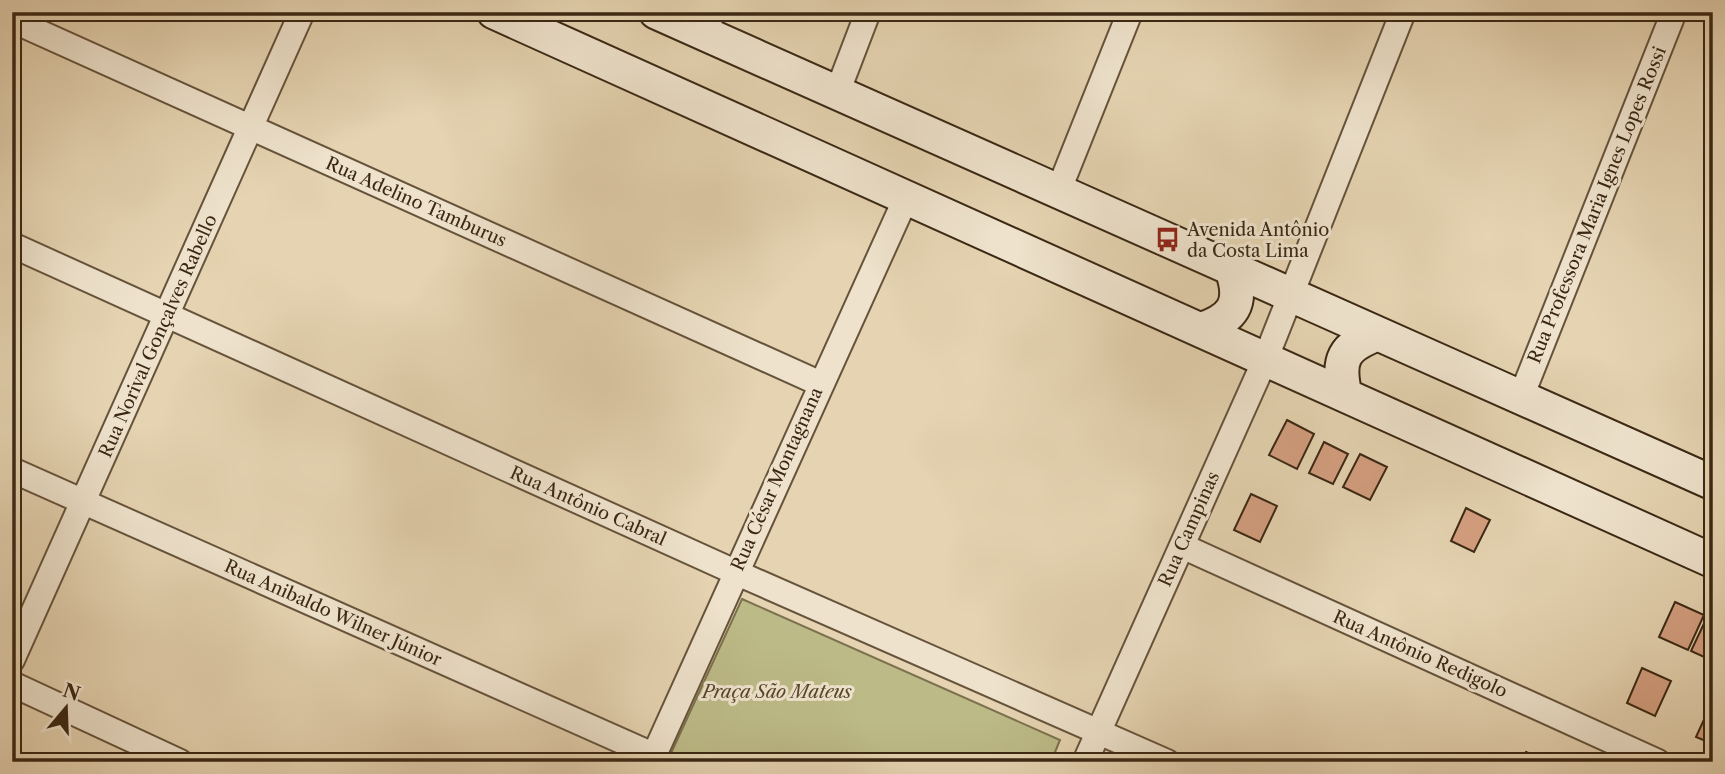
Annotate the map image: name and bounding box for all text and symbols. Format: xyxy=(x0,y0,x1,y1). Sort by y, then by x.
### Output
street label: Rua Professora Maria Ignes Lopes Rossi xyxy=(1523,43,1671,367)
street label: Rua Adelino Tamburus xyxy=(322,152,510,252)
street label: Rua Norival Gonçalves Rabello xyxy=(94,211,222,461)
place label: Avenida Antônio da Costa Lima xyxy=(1186,219,1329,262)
bus stop icon: Avenida Antônio da Costa Lima xyxy=(1153,226,1181,254)
street label: Rua César Montagnana xyxy=(727,383,828,574)
street label: Rua Antônio Cabral xyxy=(506,462,670,550)
street label: Rua Campinas xyxy=(1154,468,1224,590)
street label: Rua Anibaldo Wilner Júnior xyxy=(221,555,446,671)
street label: Rua Antônio Redigolo xyxy=(1329,606,1511,702)
north arrow xyxy=(32,672,102,742)
text: N xyxy=(60,679,83,706)
park label: Praça São Mateus xyxy=(700,681,852,703)

